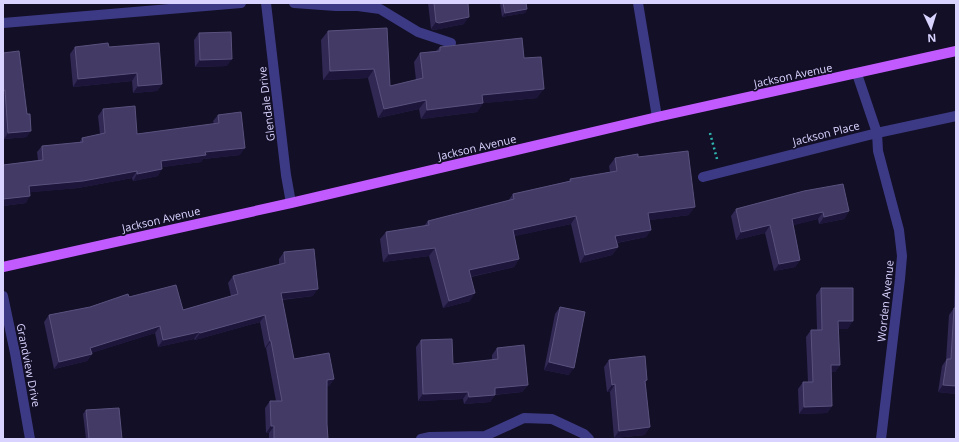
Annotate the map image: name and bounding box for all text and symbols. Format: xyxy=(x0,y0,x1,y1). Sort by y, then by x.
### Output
north arrow xyxy=(911,8,951,48)
text: N xyxy=(927,31,937,46)
street label: Jackson Avenue xyxy=(751,59,834,91)
street label: Glendale Drive xyxy=(254,66,278,142)
street label: Jackson Place xyxy=(790,117,861,149)
street label: Jackson Avenue xyxy=(435,131,518,164)
street label: Jackson Avenue xyxy=(119,203,202,236)
street label: Worden Avenue xyxy=(873,259,897,343)
street label: Grandview Drive xyxy=(14,322,44,408)

